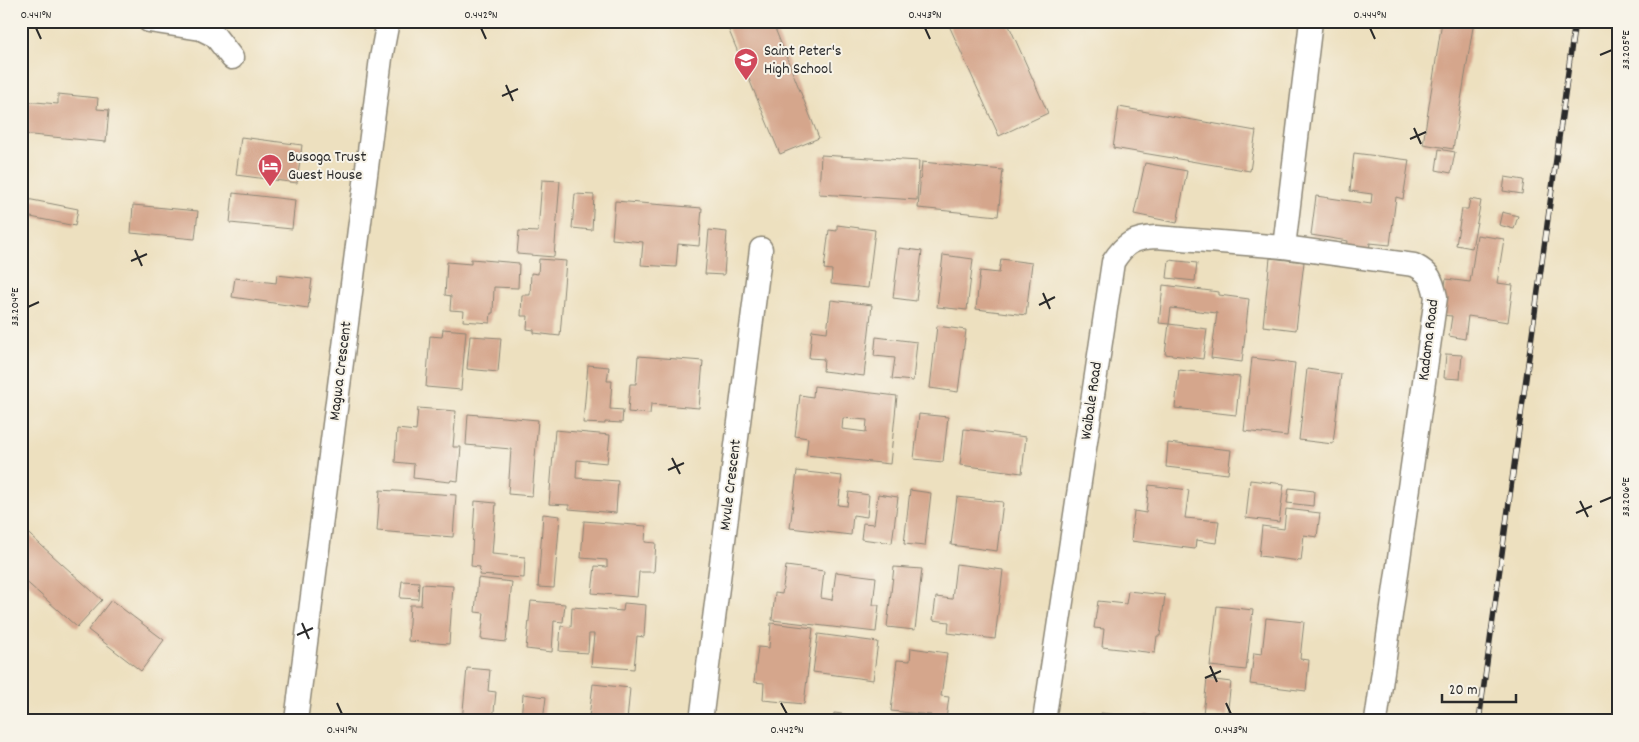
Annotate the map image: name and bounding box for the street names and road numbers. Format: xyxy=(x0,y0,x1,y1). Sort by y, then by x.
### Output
street label: Kadama Road xyxy=(1413,298,1445,382)
street label: Magwa Crescent xyxy=(324,320,359,422)
street label: Waibale Road xyxy=(1075,361,1109,441)
street label: Mvule Crescent xyxy=(714,438,748,532)

